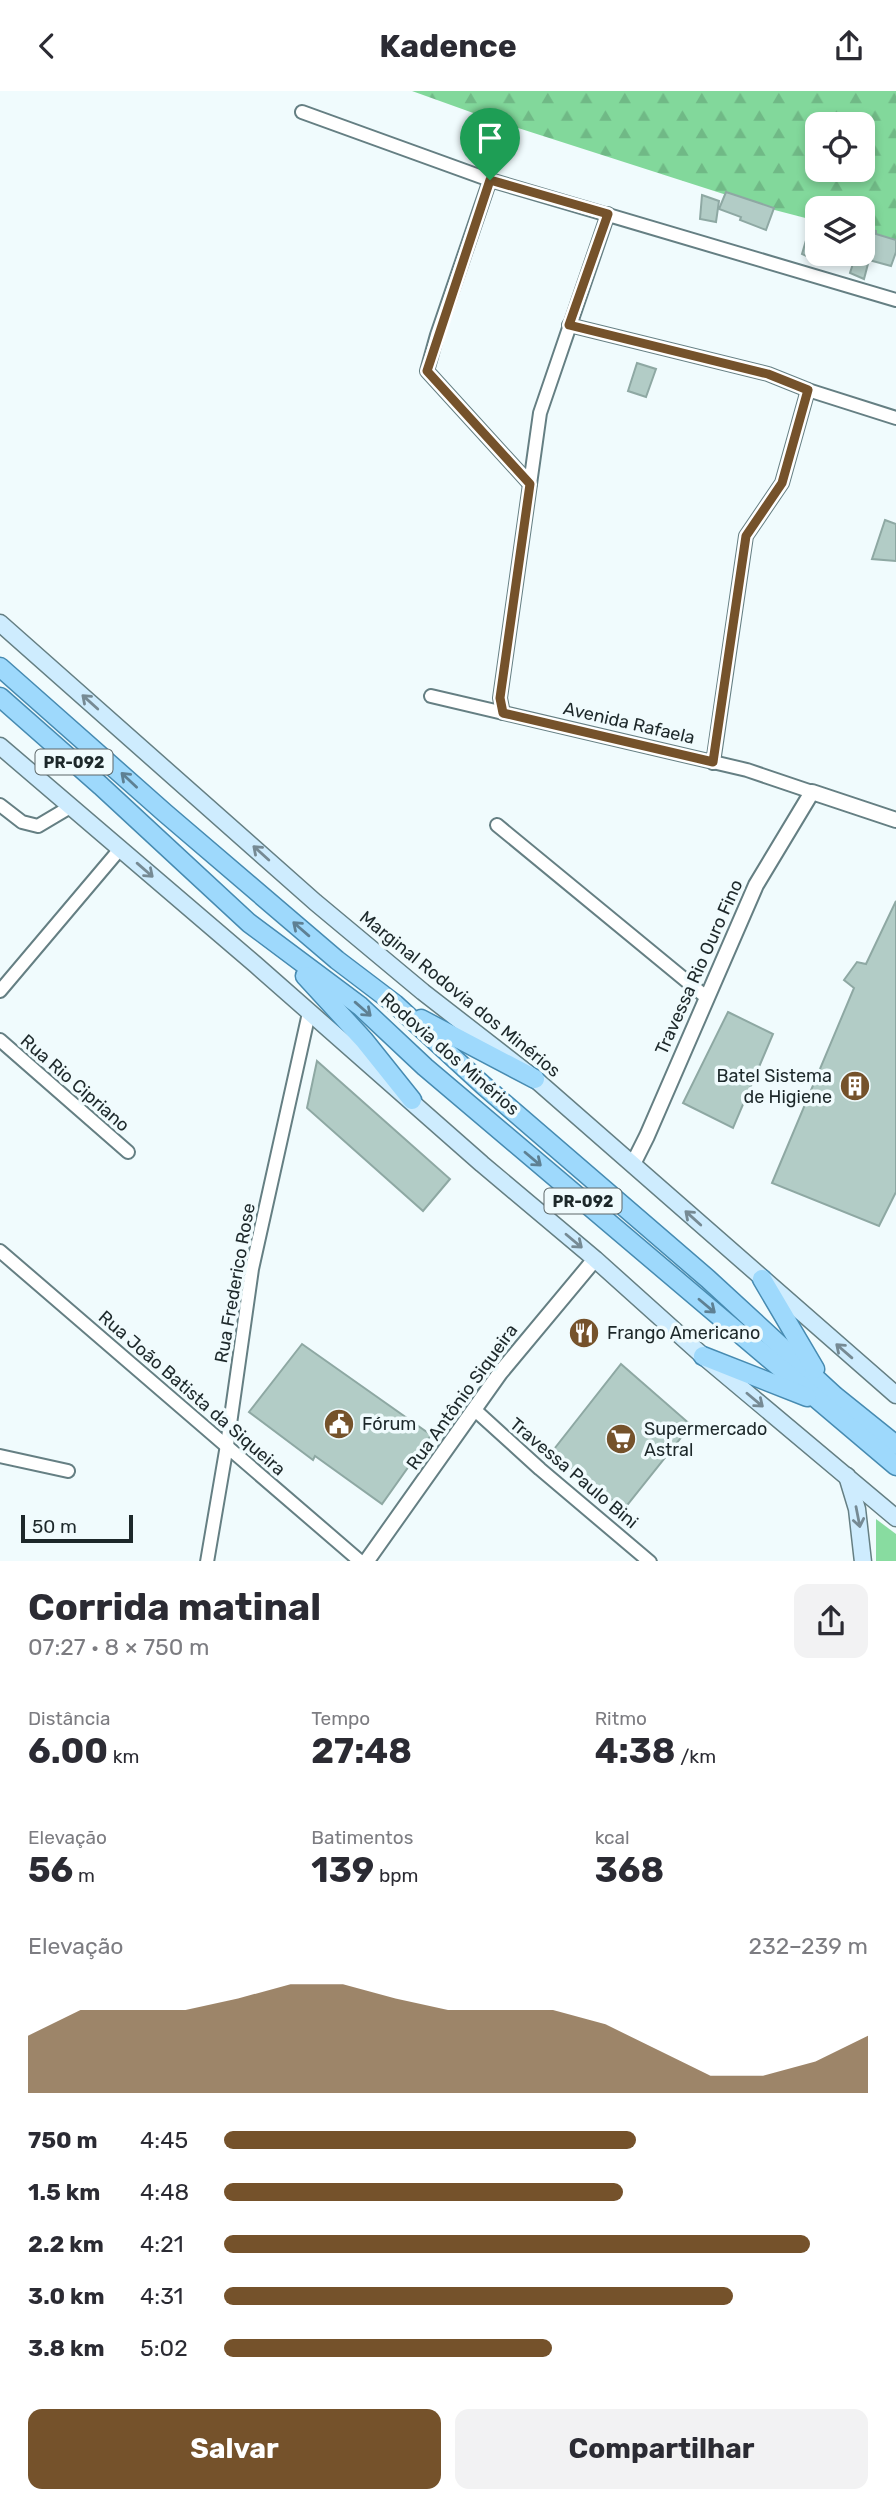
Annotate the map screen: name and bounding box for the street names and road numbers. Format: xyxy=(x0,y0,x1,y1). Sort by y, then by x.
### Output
street label: Avenida Rafaela xyxy=(561,697,697,749)
road number: PR-092 xyxy=(36,749,112,775)
street label: Travessa Rio Ouro Fino xyxy=(650,876,748,1058)
street label: Marginal Rodovia dos Minérios xyxy=(355,906,565,1082)
street label: Rodovia dos Minérios xyxy=(376,988,524,1120)
street label: Rua Rio Cipriano xyxy=(16,1030,134,1136)
road number: PR-092 xyxy=(544,1189,622,1213)
street label: Rua Frederico Rose xyxy=(210,1201,260,1365)
street label: Rua João Batista da Siqueira xyxy=(94,1306,290,1480)
street label: Rua Antônio Siqueira xyxy=(402,1320,522,1474)
street label: Travessa Paulo Bini xyxy=(505,1413,643,1533)

